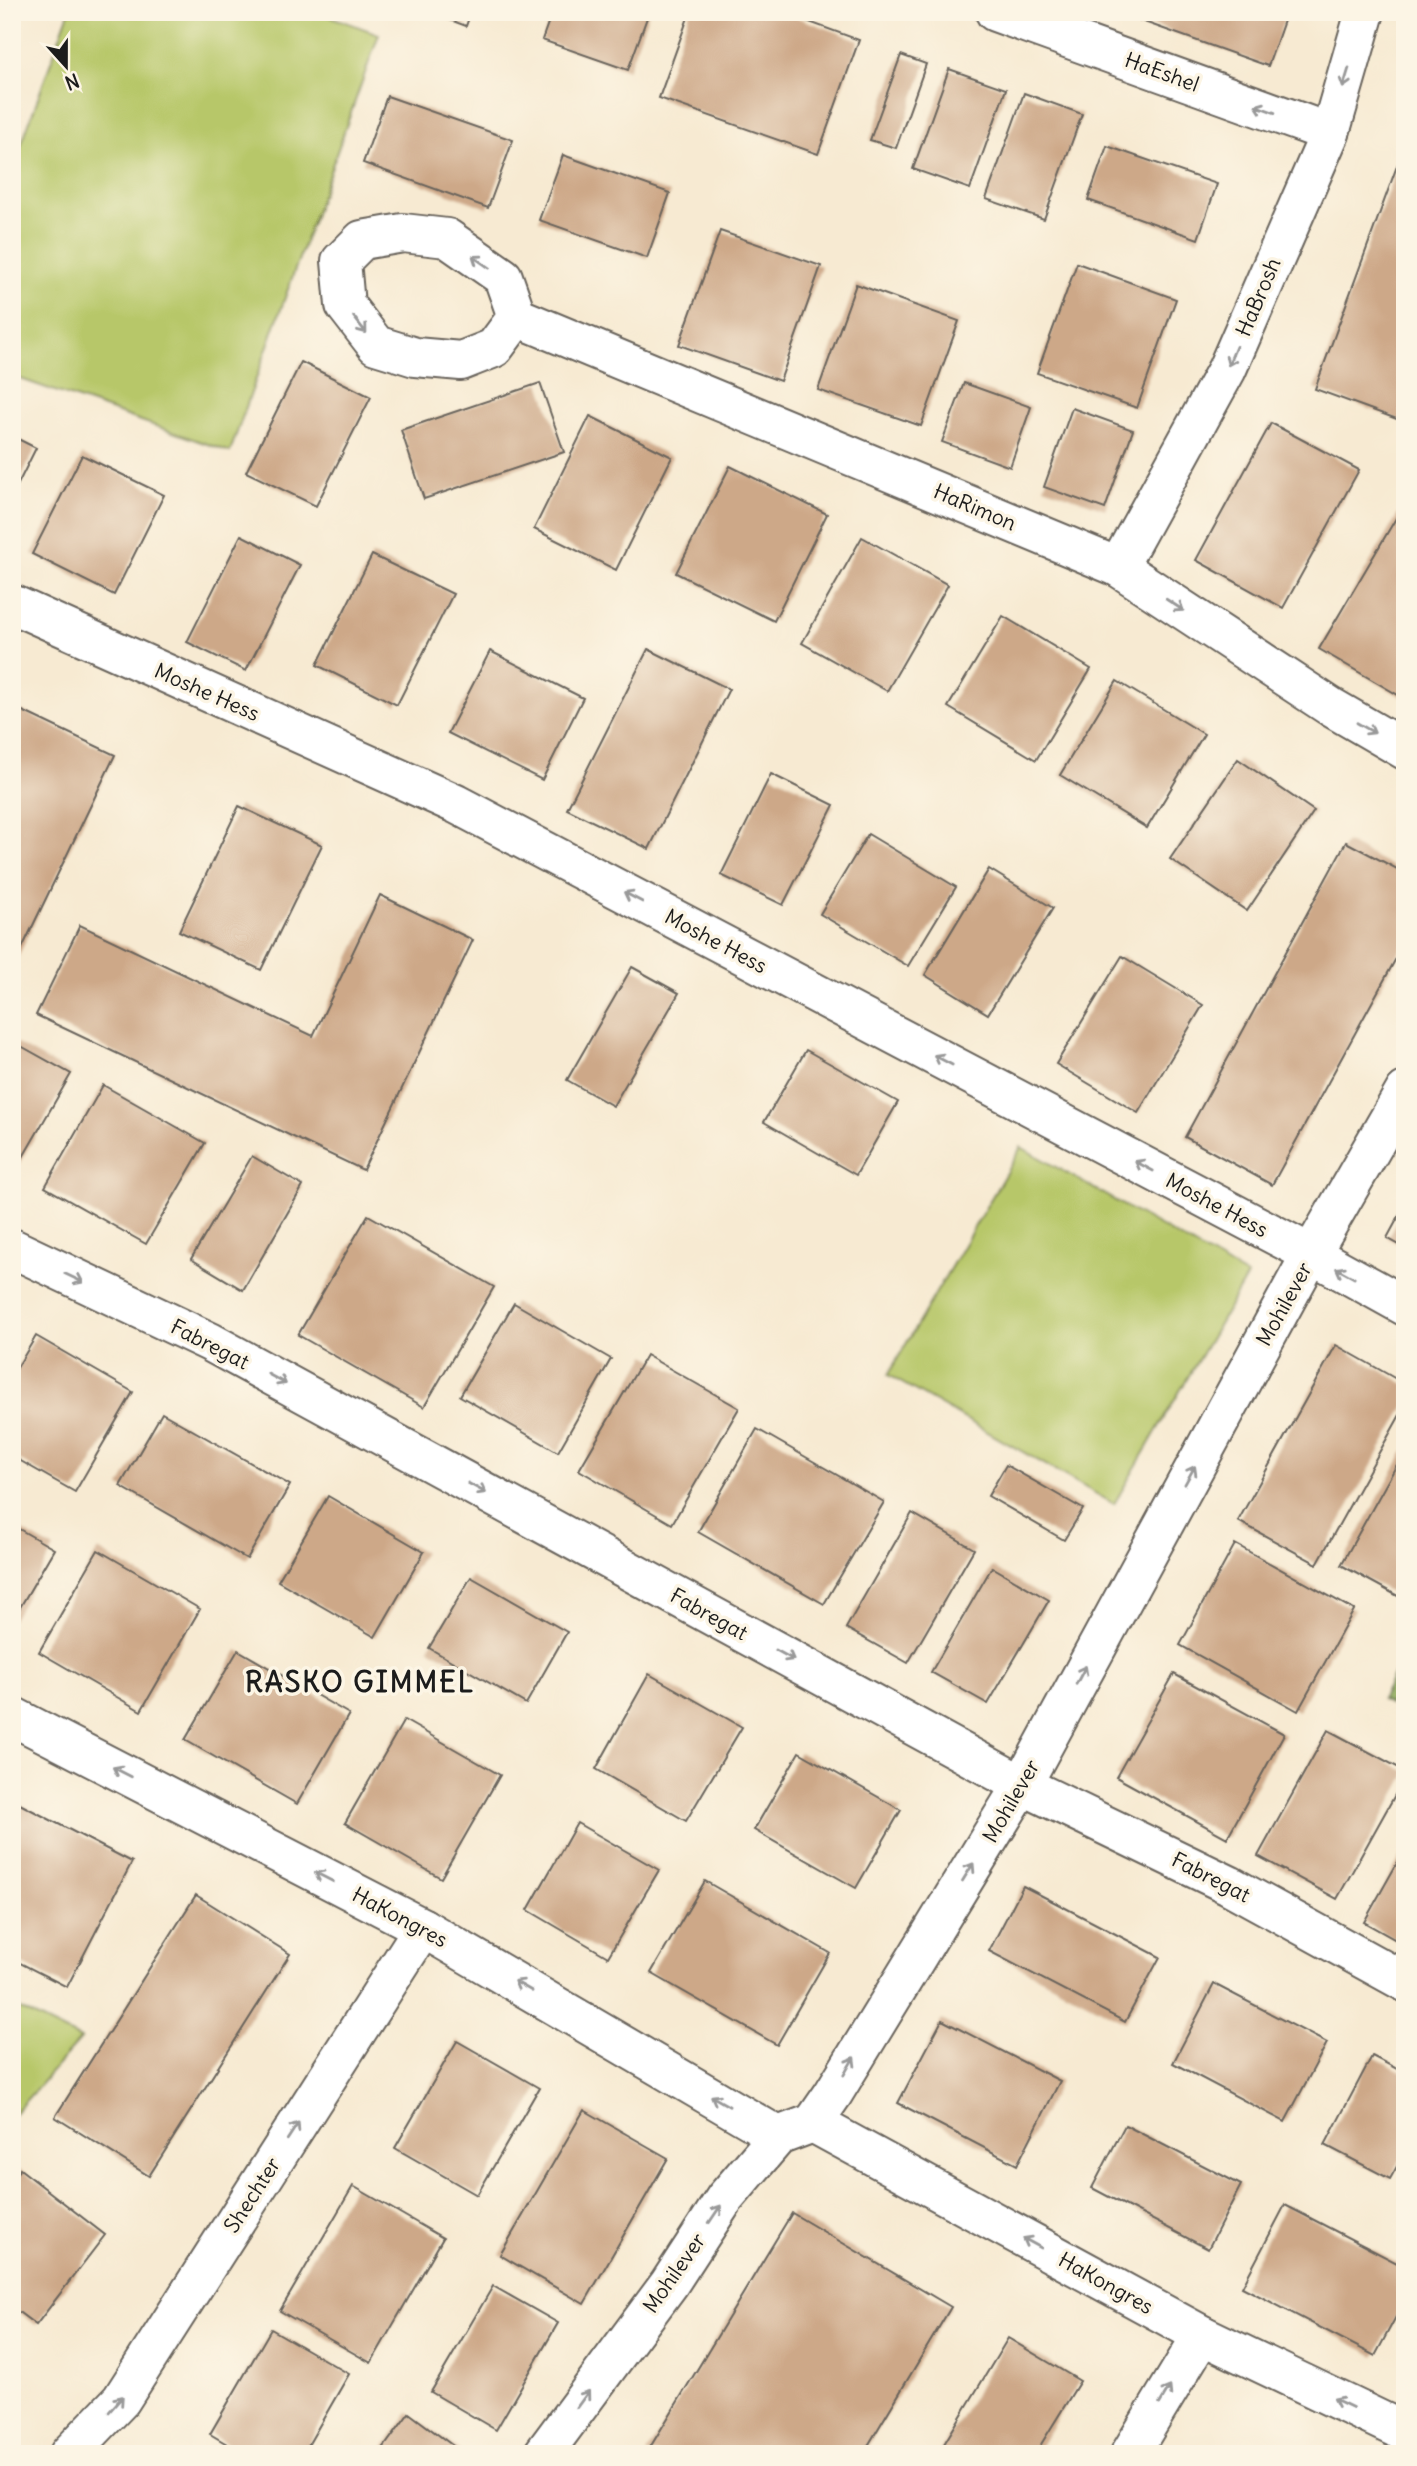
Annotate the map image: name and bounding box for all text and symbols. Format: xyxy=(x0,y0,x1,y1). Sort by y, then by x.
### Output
north arrow xyxy=(32,32,102,102)
street label: HaEshel xyxy=(1121,46,1203,98)
one-way arrow xyxy=(1338,66,1351,88)
text: N xyxy=(62,68,83,95)
one-way arrow xyxy=(1255,102,1277,115)
street label: HaBrosh xyxy=(1229,254,1287,340)
one-way arrow xyxy=(472,255,491,269)
one-way arrow xyxy=(353,316,368,334)
one-way arrow xyxy=(1225,345,1238,366)
street label: HaRimon xyxy=(930,478,1020,536)
one-way arrow xyxy=(1165,597,1184,612)
street label: Moshe Hess xyxy=(150,657,264,727)
one-way arrow xyxy=(1356,721,1376,735)
one-way arrow xyxy=(623,890,644,904)
street label: Moshe Hess xyxy=(660,903,772,979)
one-way arrow xyxy=(933,1053,954,1067)
one-way arrow xyxy=(1134,1159,1155,1173)
street label: Moshe Hess xyxy=(1161,1167,1273,1243)
street label: Mohilever xyxy=(1250,1257,1318,1351)
one-way arrow xyxy=(1335,1266,1356,1279)
one-way arrow xyxy=(63,1272,84,1285)
street label: Fabregat xyxy=(166,1313,254,1375)
one-way arrow xyxy=(267,1372,287,1386)
one-way arrow xyxy=(1183,1465,1197,1485)
one-way arrow xyxy=(466,1482,487,1495)
street label: Fabregat xyxy=(665,1582,753,1646)
one-way arrow xyxy=(774,1649,794,1663)
district label: RASKO GIMMEL xyxy=(245,1664,475,1700)
one-way arrow xyxy=(1074,1665,1088,1685)
street label: Mohilever xyxy=(976,1754,1046,1847)
one-way arrow xyxy=(112,1765,133,1779)
street label: Fabregat xyxy=(1167,1846,1255,1908)
one-way arrow xyxy=(961,1863,976,1882)
one-way arrow xyxy=(314,1869,335,1883)
street label: HaKongres xyxy=(348,1881,452,1953)
one-way arrow xyxy=(514,1979,534,1993)
one-way arrow xyxy=(843,2056,857,2076)
one-way arrow xyxy=(710,2094,730,2108)
one-way arrow xyxy=(285,2122,300,2141)
street label: Shechter xyxy=(218,2152,287,2238)
one-way arrow xyxy=(708,2204,722,2224)
street label: Mohilever xyxy=(637,2227,712,2318)
one-way arrow xyxy=(1022,2236,1043,2249)
street label: HaKongres xyxy=(1054,2246,1158,2320)
one-way arrow xyxy=(1159,2386,1173,2406)
one-way arrow xyxy=(576,2390,591,2409)
one-way arrow xyxy=(108,2395,124,2413)
one-way arrow xyxy=(1333,2396,1354,2409)

